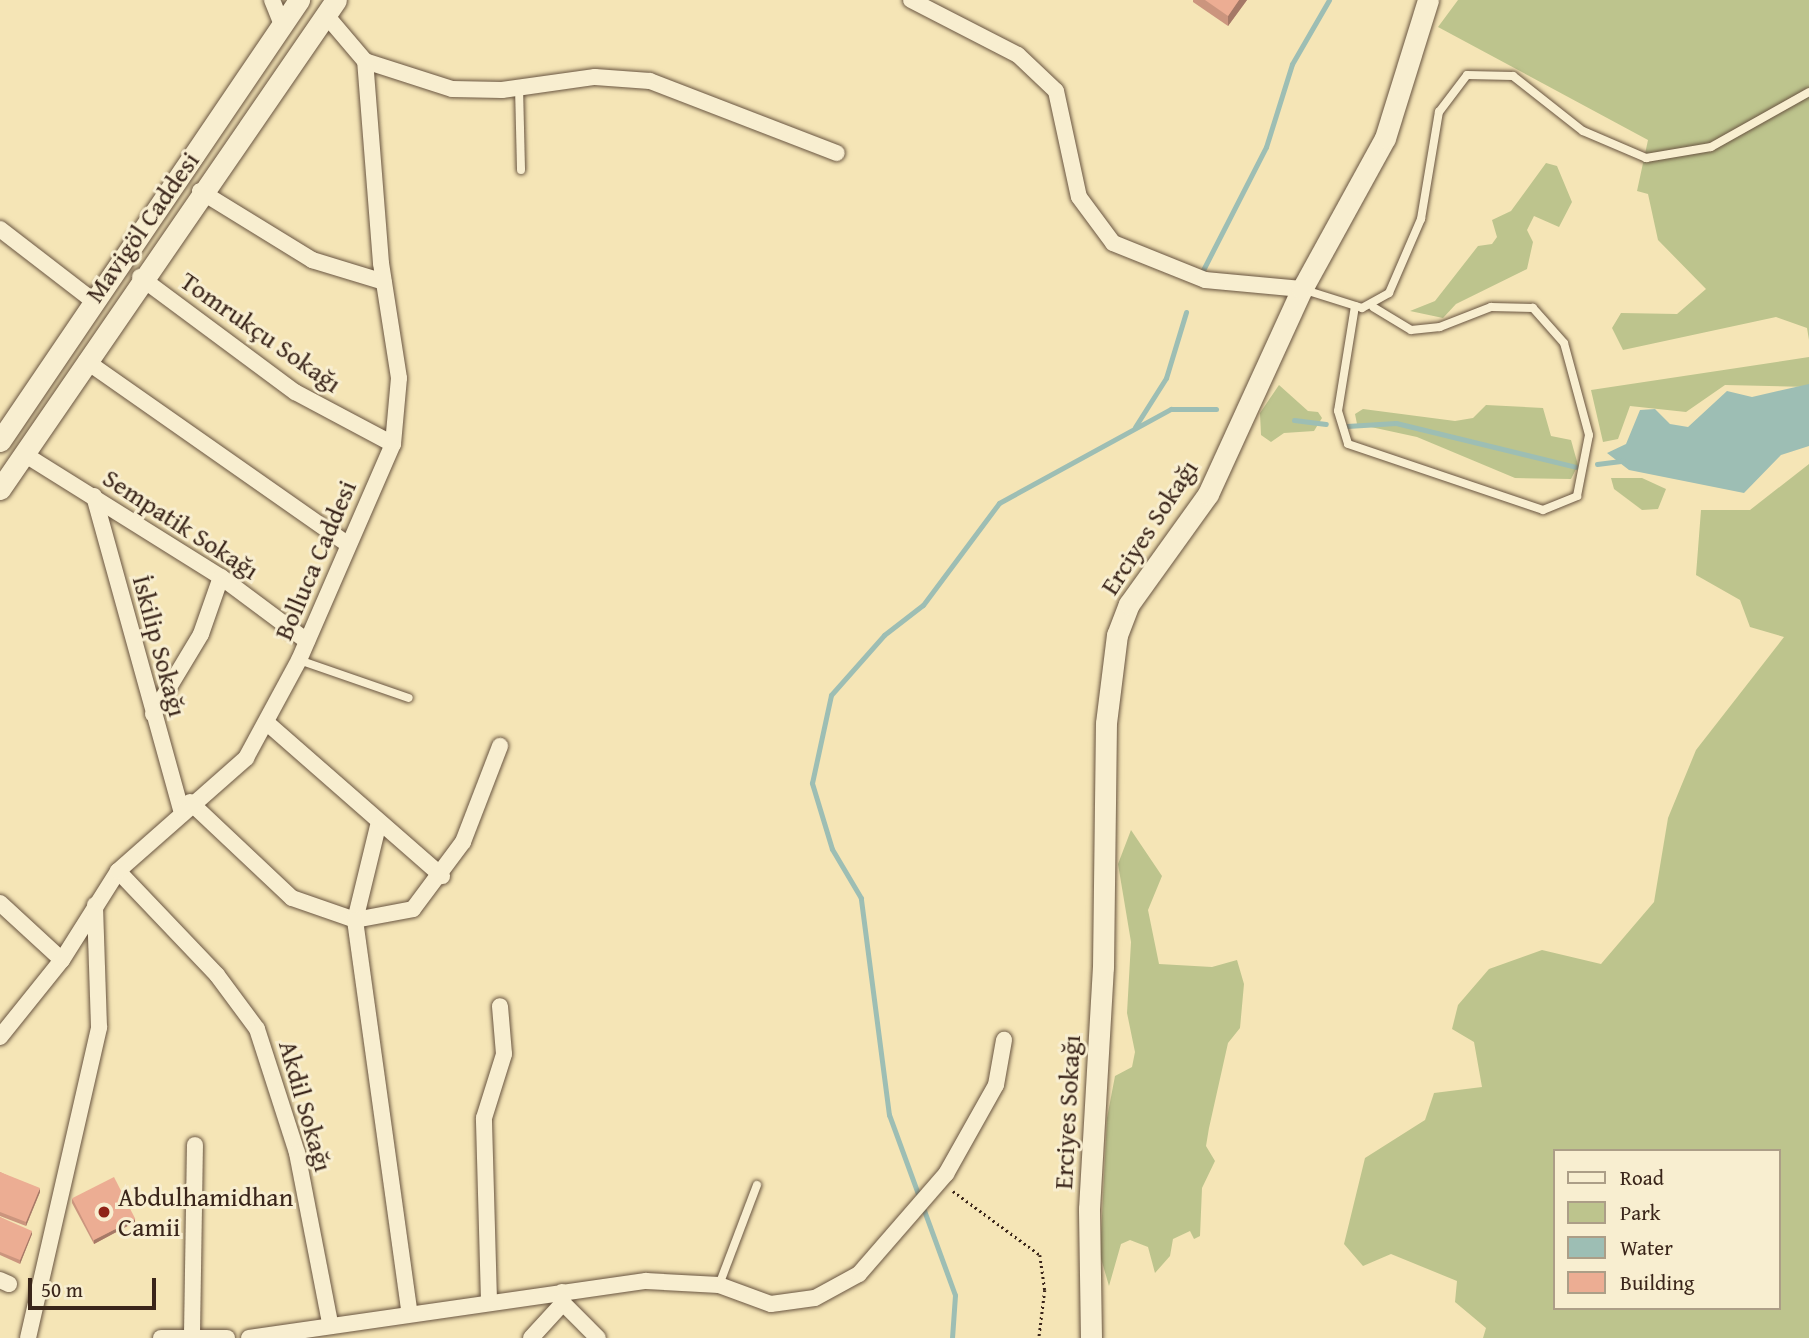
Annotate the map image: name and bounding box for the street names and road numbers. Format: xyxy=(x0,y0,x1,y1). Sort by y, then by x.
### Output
street label: Mavigöl Caddesi xyxy=(79,146,205,308)
street label: Tomrukçu Sokağı xyxy=(175,265,347,399)
street label: Erciyes Sokağı xyxy=(1094,454,1204,600)
street label: Sempatik Sokağı xyxy=(97,462,265,586)
street label: Bolluca Caddesi xyxy=(267,476,363,644)
street label: İskilip Sokağı xyxy=(126,572,194,720)
street label: Erciyes Sokağı xyxy=(1047,1034,1087,1190)
street label: Akdil Sokağı xyxy=(272,1037,340,1175)

